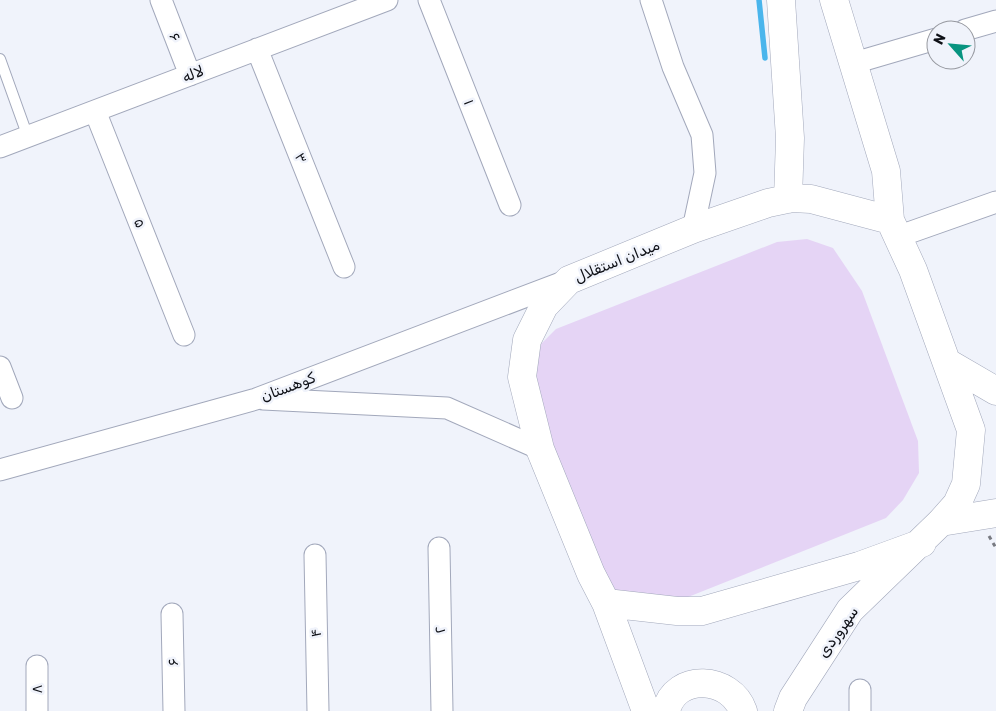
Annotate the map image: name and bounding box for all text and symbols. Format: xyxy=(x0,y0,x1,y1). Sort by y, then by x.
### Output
north arrow xyxy=(926,20,976,70)
street label: ۶ xyxy=(165,30,185,44)
text: N xyxy=(930,31,950,48)
street label: لاله xyxy=(180,62,206,86)
street label: ۱ xyxy=(460,97,478,107)
street label: ۳ xyxy=(291,150,311,166)
street label: ۵ xyxy=(130,215,150,231)
street label: میدان استقلال xyxy=(572,236,662,286)
street label: کوهستان xyxy=(258,368,318,406)
street label: سهروردی xyxy=(814,603,863,662)
street label: ۲ xyxy=(431,626,449,634)
street label: ۴ xyxy=(307,629,325,637)
street label: ۶ xyxy=(164,658,182,666)
street label: ۸ xyxy=(28,684,46,694)

